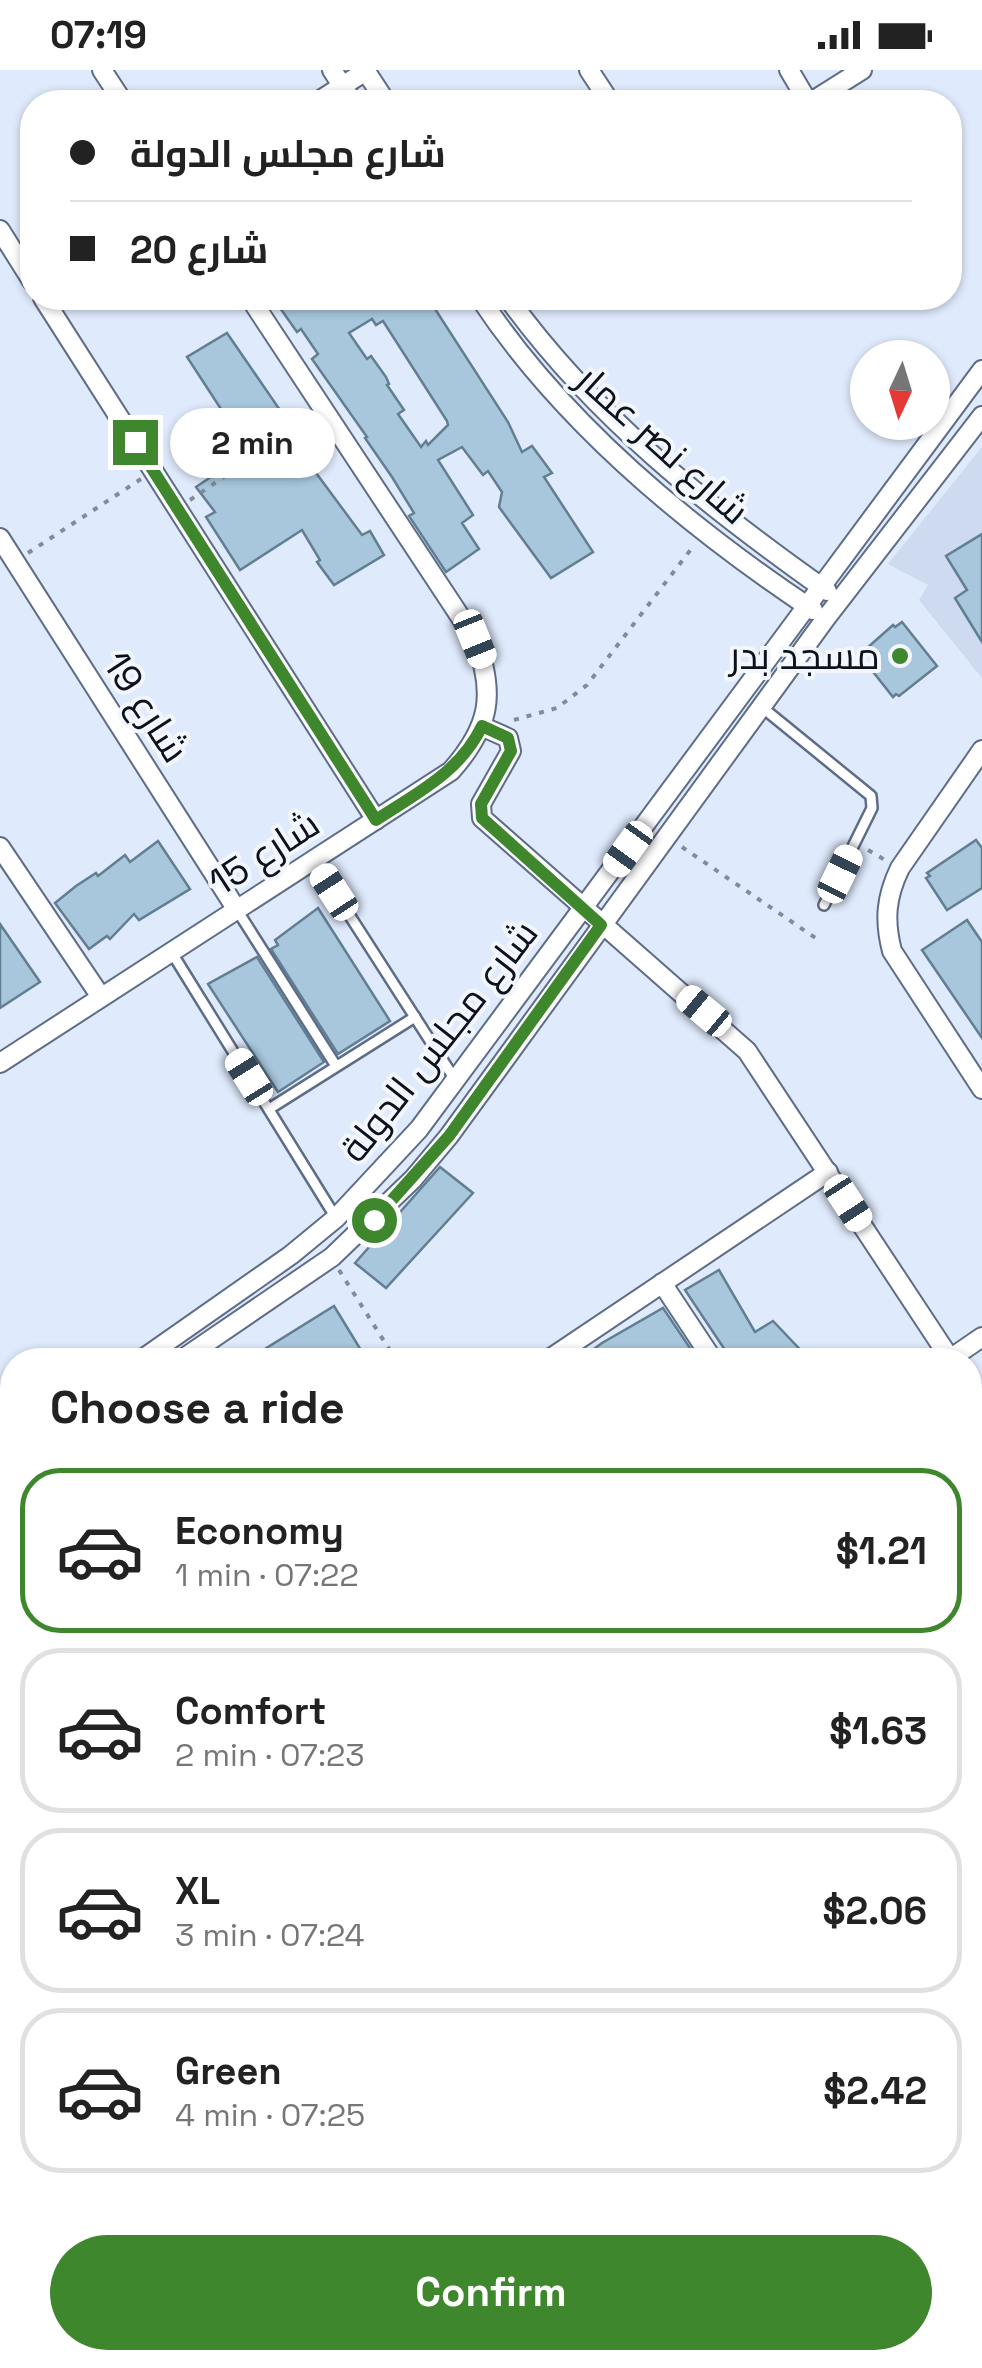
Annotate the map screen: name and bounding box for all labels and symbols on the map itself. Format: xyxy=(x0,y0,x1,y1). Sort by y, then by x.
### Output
north arrow xyxy=(850,340,950,440)
street label: شارع نصر عمار xyxy=(565,354,759,536)
callout: 2 min xyxy=(170,407,335,477)
route end xyxy=(113,420,158,465)
car xyxy=(450,606,500,672)
place label: مسجد بدر xyxy=(727,632,880,680)
street label: شارع 19 xyxy=(92,643,199,772)
marker: مسجد بدر xyxy=(889,645,911,667)
street label: شارع 15 xyxy=(200,800,329,907)
car xyxy=(598,816,658,882)
car xyxy=(813,840,867,908)
car xyxy=(305,859,363,925)
street label: شارع مجلس الدولة xyxy=(330,911,549,1172)
car xyxy=(671,980,737,1042)
car xyxy=(220,1044,278,1110)
car xyxy=(819,1170,877,1236)
route start xyxy=(352,1198,397,1243)

